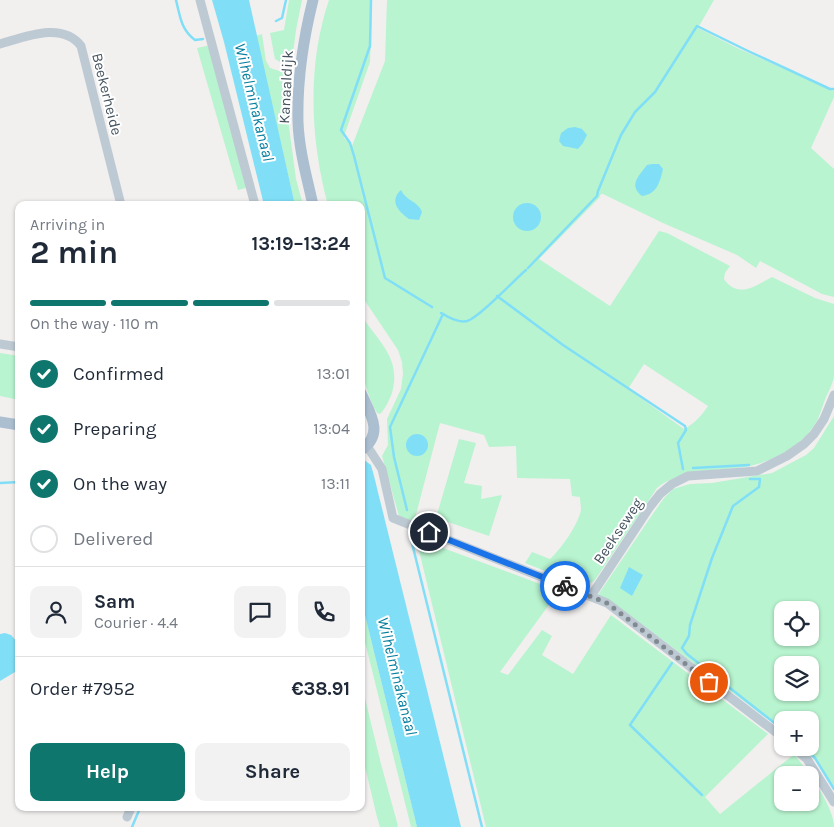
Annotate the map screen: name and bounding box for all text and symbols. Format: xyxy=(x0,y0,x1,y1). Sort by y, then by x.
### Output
water label: Wilhelminakanaal xyxy=(231,41,278,163)
street label: Kanaaldijk xyxy=(275,50,297,124)
street label: Beekerheide xyxy=(88,51,126,137)
text: Arriving in xyxy=(30,215,105,234)
text: 13:19–13:24 xyxy=(251,233,350,255)
text: 2 min xyxy=(30,234,118,271)
text: On the way · 110 m xyxy=(30,314,159,333)
icon: check xyxy=(30,360,58,388)
text: Confirmed xyxy=(73,363,164,385)
text: 13:01 xyxy=(317,364,350,383)
icon: check xyxy=(30,415,58,443)
text: Preparing xyxy=(73,418,156,440)
text: 13:04 xyxy=(313,419,350,438)
icon: check xyxy=(30,470,58,498)
text: On the way xyxy=(73,473,167,495)
text: 13:11 xyxy=(321,474,350,493)
street label: Beekseweg xyxy=(589,494,647,567)
pin xyxy=(408,511,450,553)
icon: home xyxy=(415,518,443,546)
text: Delivered xyxy=(73,528,153,550)
courier xyxy=(540,561,590,611)
icon: bike xyxy=(551,572,579,600)
button: person xyxy=(30,586,82,638)
button: chat xyxy=(234,586,286,638)
button: phone xyxy=(298,586,350,638)
text: Sam xyxy=(94,591,135,613)
map controls xyxy=(774,601,819,811)
button: locate xyxy=(774,601,819,646)
text: Courier · 4.4 xyxy=(94,613,178,632)
water label: Wilhelminakanaal xyxy=(374,615,421,737)
button: layers xyxy=(774,656,819,701)
pin xyxy=(688,661,730,703)
icon: bag xyxy=(695,668,723,696)
text: Order #7952 xyxy=(30,678,135,700)
text: €38.91 xyxy=(291,678,350,700)
button: + xyxy=(774,711,819,756)
button: Help xyxy=(30,743,185,801)
button: Share xyxy=(195,743,350,801)
button: − xyxy=(774,766,819,811)

